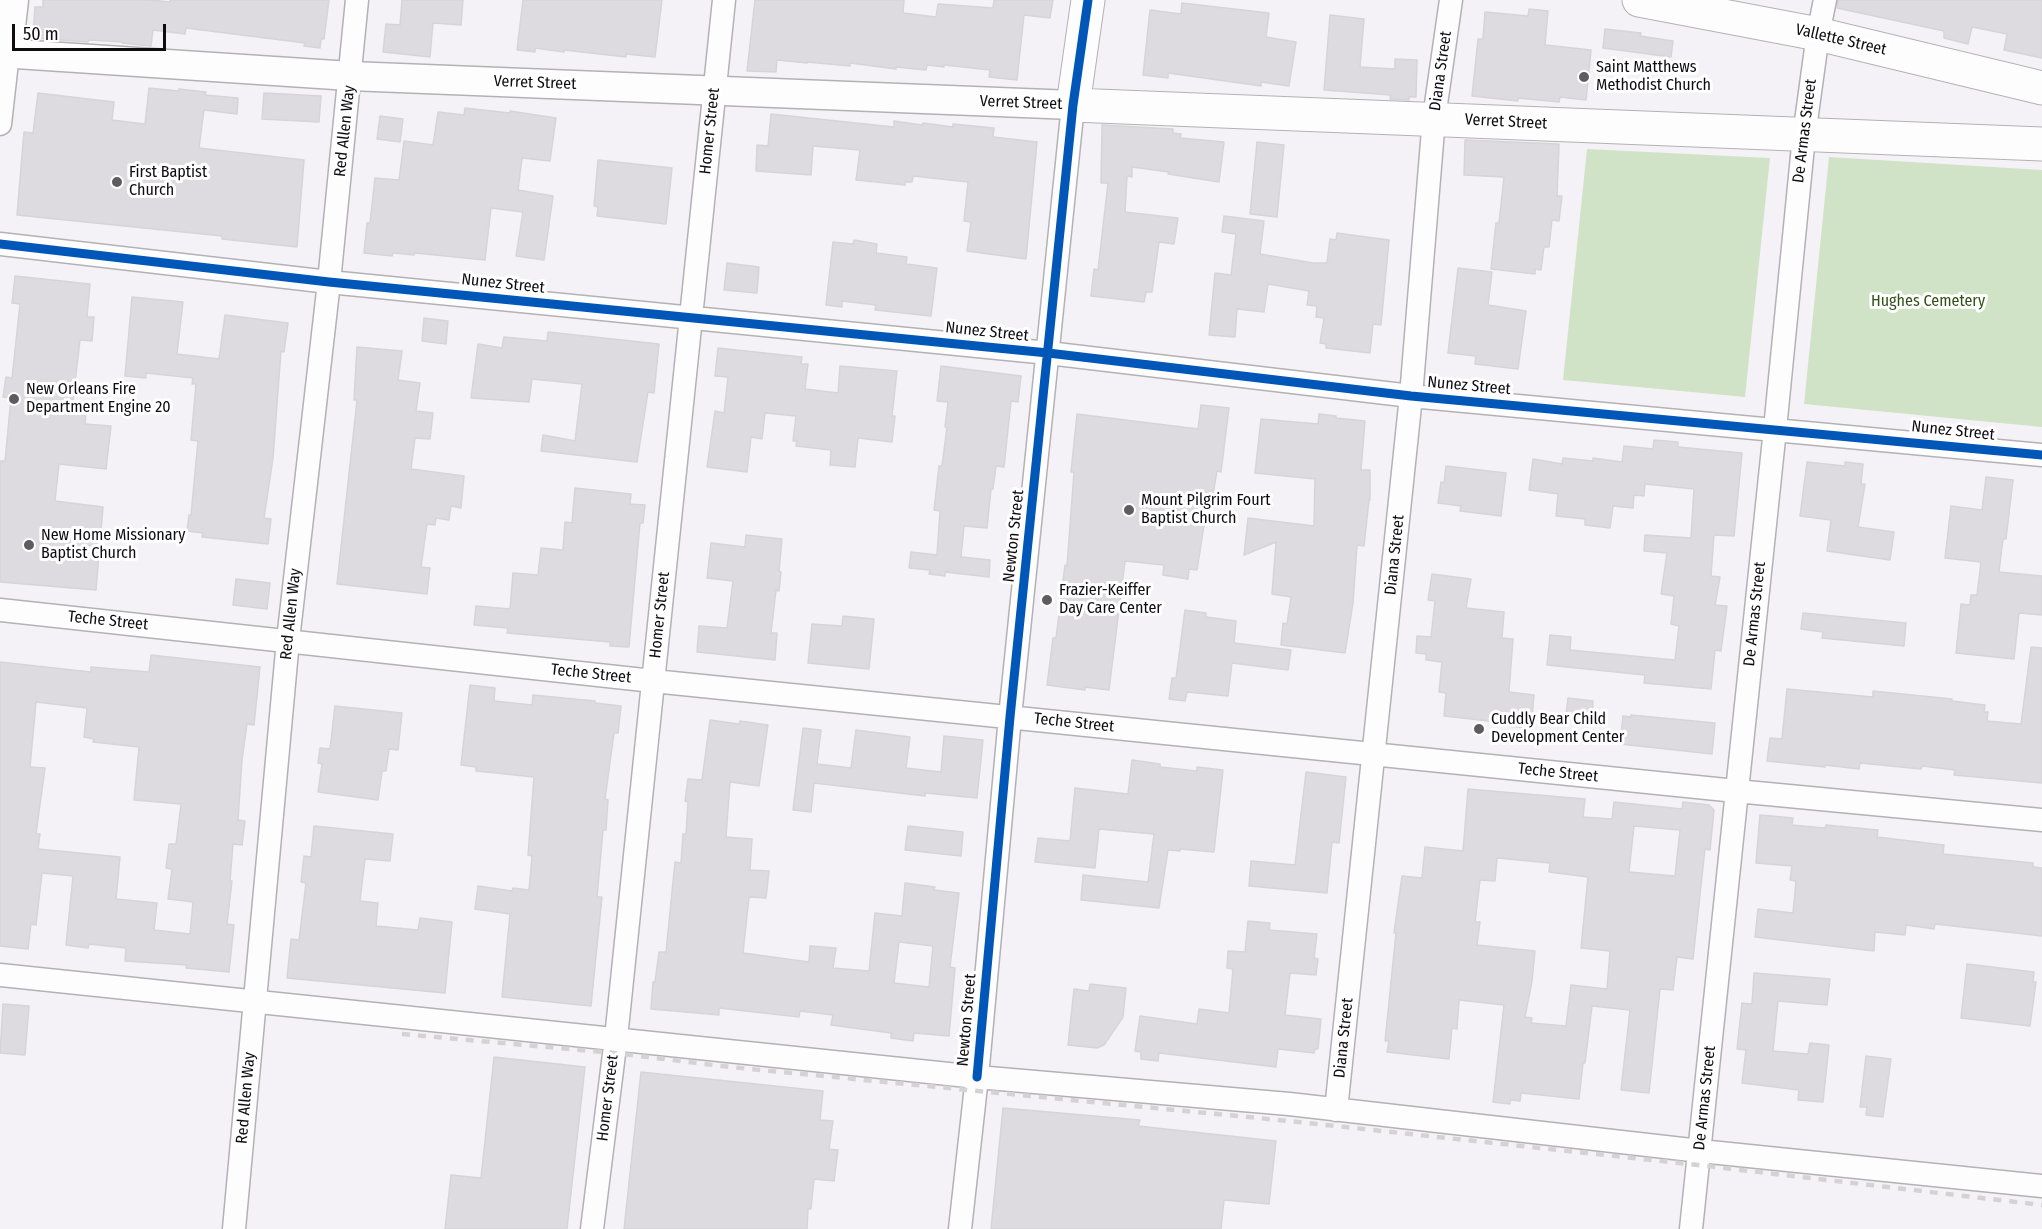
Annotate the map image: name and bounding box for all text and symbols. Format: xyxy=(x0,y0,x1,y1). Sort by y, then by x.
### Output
scale bar xyxy=(15,12,170,50)
street label: Vallette Street xyxy=(1794,20,1888,60)
text: 50 m xyxy=(23,23,59,45)
street label: Diana Street xyxy=(1426,30,1456,112)
place label: Saint Matthews Methodist Church xyxy=(1596,58,1711,96)
marker: Saint Matthews Methodist Church xyxy=(1577,70,1591,84)
street label: Verret Street xyxy=(493,72,577,94)
street label: De Armas Street xyxy=(1789,78,1821,184)
street label: Red Allen Way xyxy=(331,84,359,178)
street label: Homer Street xyxy=(696,87,724,175)
street label: Verret Street xyxy=(979,92,1063,114)
street label: Verret Street xyxy=(1464,110,1548,134)
place label: First Baptist Church xyxy=(129,163,207,201)
marker: First Baptist Church xyxy=(110,175,124,189)
street label: Nunez Street xyxy=(460,270,546,298)
park label: Hughes Cemetery xyxy=(1871,292,1985,312)
street label: Nunez Street xyxy=(944,318,1030,346)
street label: Nunez Street xyxy=(1426,373,1512,399)
place label: New Orleans Fire Department Engine 20 xyxy=(26,380,171,418)
marker: New Orleans Fire Department Engine 20 xyxy=(7,392,21,406)
street label: Nunez Street xyxy=(1910,417,1996,445)
street label: Newton Street xyxy=(1000,489,1028,583)
place label: Mount Pilgrim Fourt Baptist Church xyxy=(1141,491,1270,529)
marker: Mount Pilgrim Fourt Baptist Church xyxy=(1122,503,1136,517)
street label: Diana Street xyxy=(1381,514,1409,596)
place label: New Home Missionary Baptist Church xyxy=(41,526,185,564)
marker: New Home Missionary Baptist Church xyxy=(22,538,36,552)
street label: De Armas Street xyxy=(1740,561,1770,667)
street label: Red Allen Way xyxy=(277,567,305,661)
street label: Homer Street xyxy=(646,571,674,659)
place label: Frazier-Keiffer Day Care Center xyxy=(1059,581,1162,619)
marker: Frazier-Keiffer Day Care Center xyxy=(1040,593,1054,607)
street label: Teche Street xyxy=(67,607,149,635)
street label: Teche Street xyxy=(550,660,632,688)
street label: Teche Street xyxy=(1033,709,1115,737)
place label: Cuddly Bear Child Development Center xyxy=(1491,710,1624,748)
marker: Cuddly Bear Child Development Center xyxy=(1472,722,1486,736)
street label: Teche Street xyxy=(1517,759,1599,787)
street label: Newton Street xyxy=(953,973,981,1067)
street label: Diana Street xyxy=(1330,997,1358,1079)
street label: De Armas Street xyxy=(1690,1045,1720,1151)
street label: Red Allen Way xyxy=(232,1051,260,1145)
street label: Homer Street xyxy=(593,1054,623,1142)

